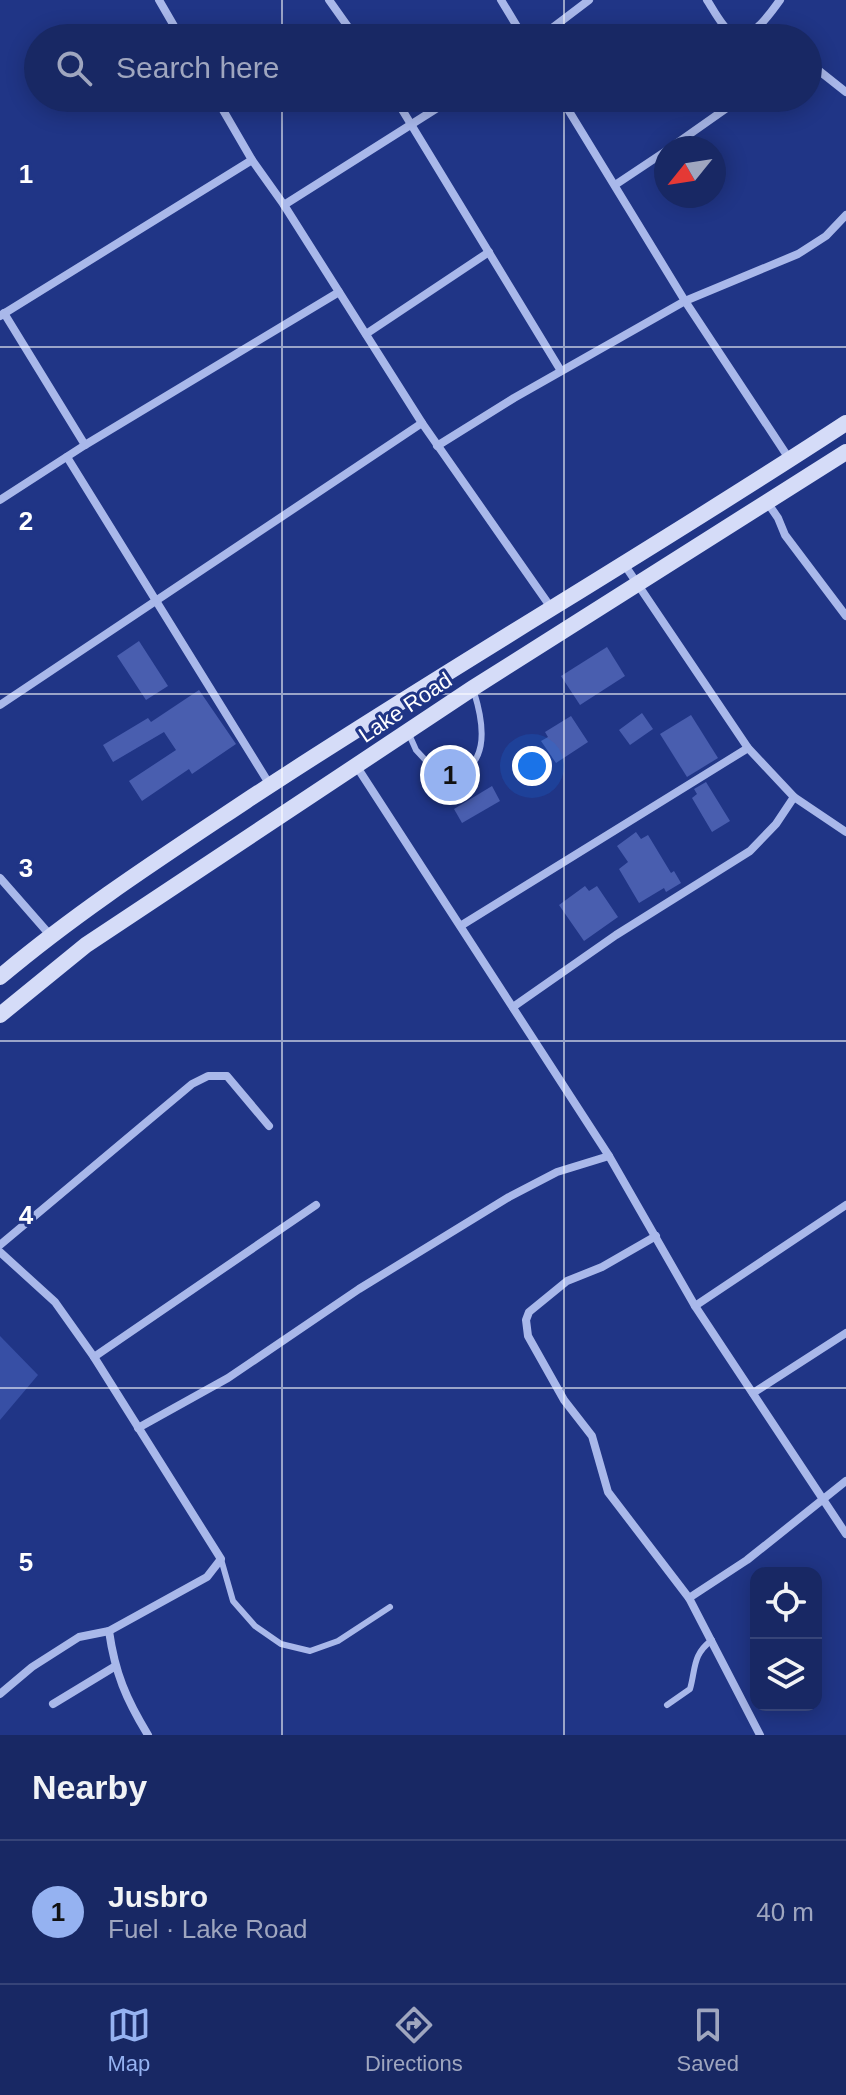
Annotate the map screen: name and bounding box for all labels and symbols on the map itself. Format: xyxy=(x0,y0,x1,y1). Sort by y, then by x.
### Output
north arrow xyxy=(654,136,726,208)
text: 1 xyxy=(19,159,33,189)
text: 2 xyxy=(19,506,33,536)
street label: Lake Road xyxy=(354,667,456,748)
pin: 1 xyxy=(424,745,476,805)
your location xyxy=(512,746,552,786)
text: 3 xyxy=(19,853,33,883)
text: 4 xyxy=(19,1200,34,1230)
text: 5 xyxy=(19,1547,33,1577)

